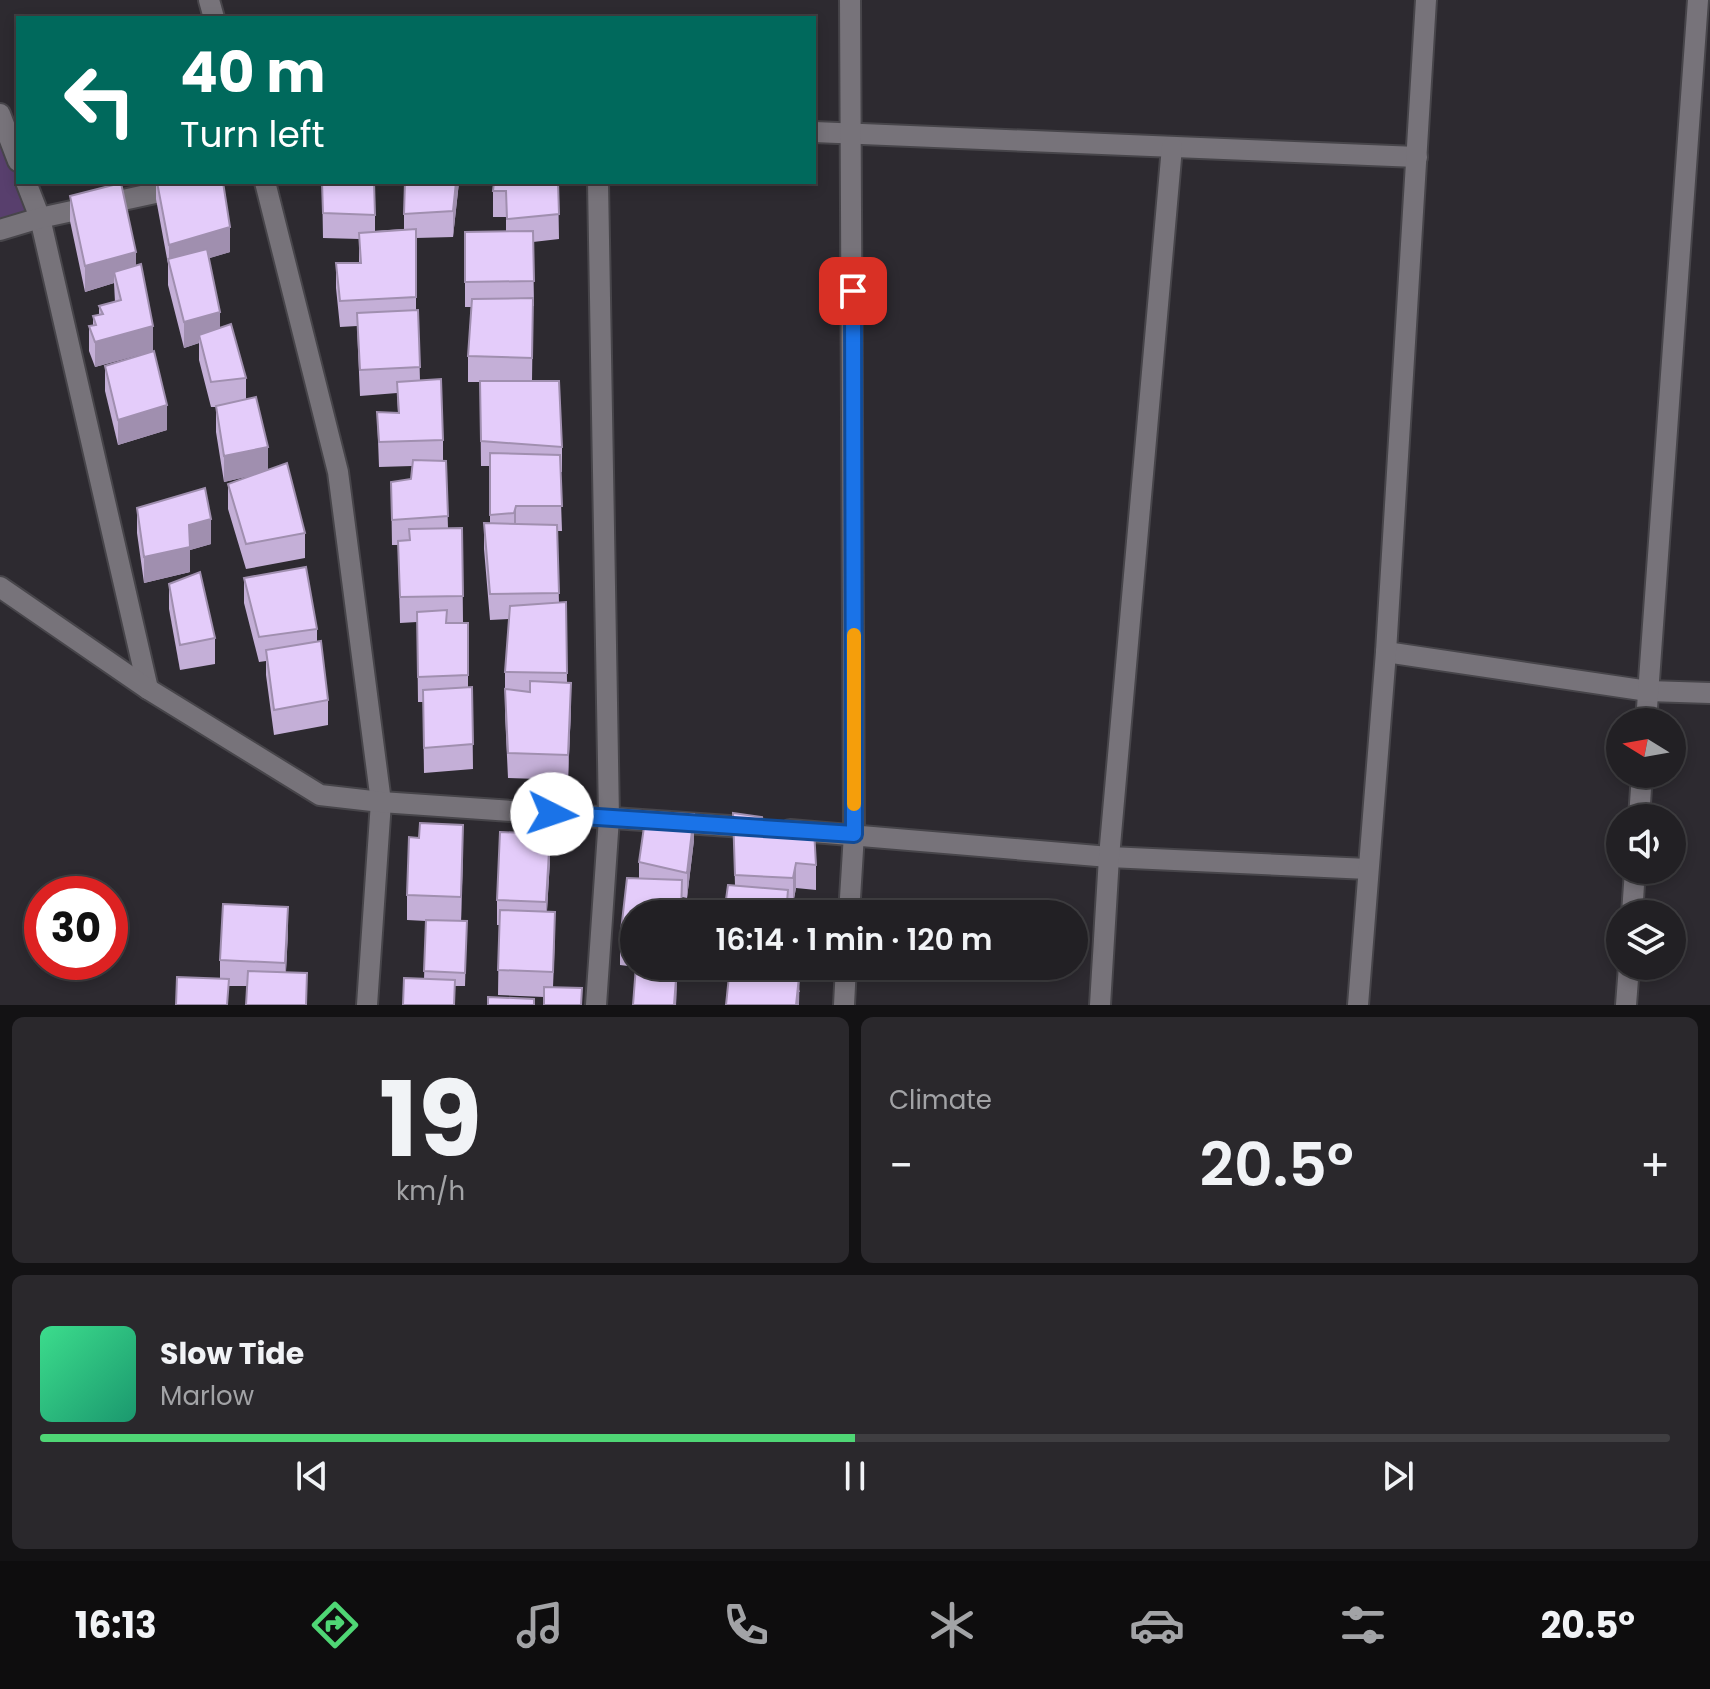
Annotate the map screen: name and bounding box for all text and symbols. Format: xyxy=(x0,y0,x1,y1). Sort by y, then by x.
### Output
text: 40 m xyxy=(180,33,326,112)
icon: left xyxy=(48,48,152,152)
text: Turn left xyxy=(180,109,325,160)
pin xyxy=(819,257,887,325)
icon: arrive xyxy=(831,269,875,313)
north arrow xyxy=(1606,708,1686,788)
map controls xyxy=(1606,708,1686,980)
position arrow xyxy=(510,772,594,856)
button: sound xyxy=(1606,804,1686,884)
speed limit sign: 30 xyxy=(24,876,128,980)
button: layers xyxy=(1606,900,1686,980)
text: 16:14 · 1 min · 120 m xyxy=(715,918,993,961)
text: 19 xyxy=(379,1047,482,1192)
text: Climate xyxy=(889,1082,992,1118)
text: 20.5° xyxy=(1200,1123,1354,1207)
text: − xyxy=(889,1135,913,1196)
text: + xyxy=(1640,1135,1670,1196)
text: km/h xyxy=(396,1173,465,1209)
text: Slow Tide xyxy=(160,1332,304,1375)
text: Marlow xyxy=(160,1378,254,1414)
icon: previous xyxy=(290,1454,334,1498)
icon: pause xyxy=(833,1454,877,1498)
icon: next xyxy=(1376,1454,1420,1498)
icon: directions xyxy=(307,1597,363,1653)
icon: music xyxy=(512,1597,568,1653)
icon: phone xyxy=(718,1597,774,1653)
icon: climate xyxy=(924,1597,980,1653)
icon: car xyxy=(1129,1597,1185,1653)
icon: filters xyxy=(1335,1597,1391,1653)
text: 16:13 xyxy=(75,1600,157,1651)
text: 20.5° xyxy=(1541,1600,1635,1651)

